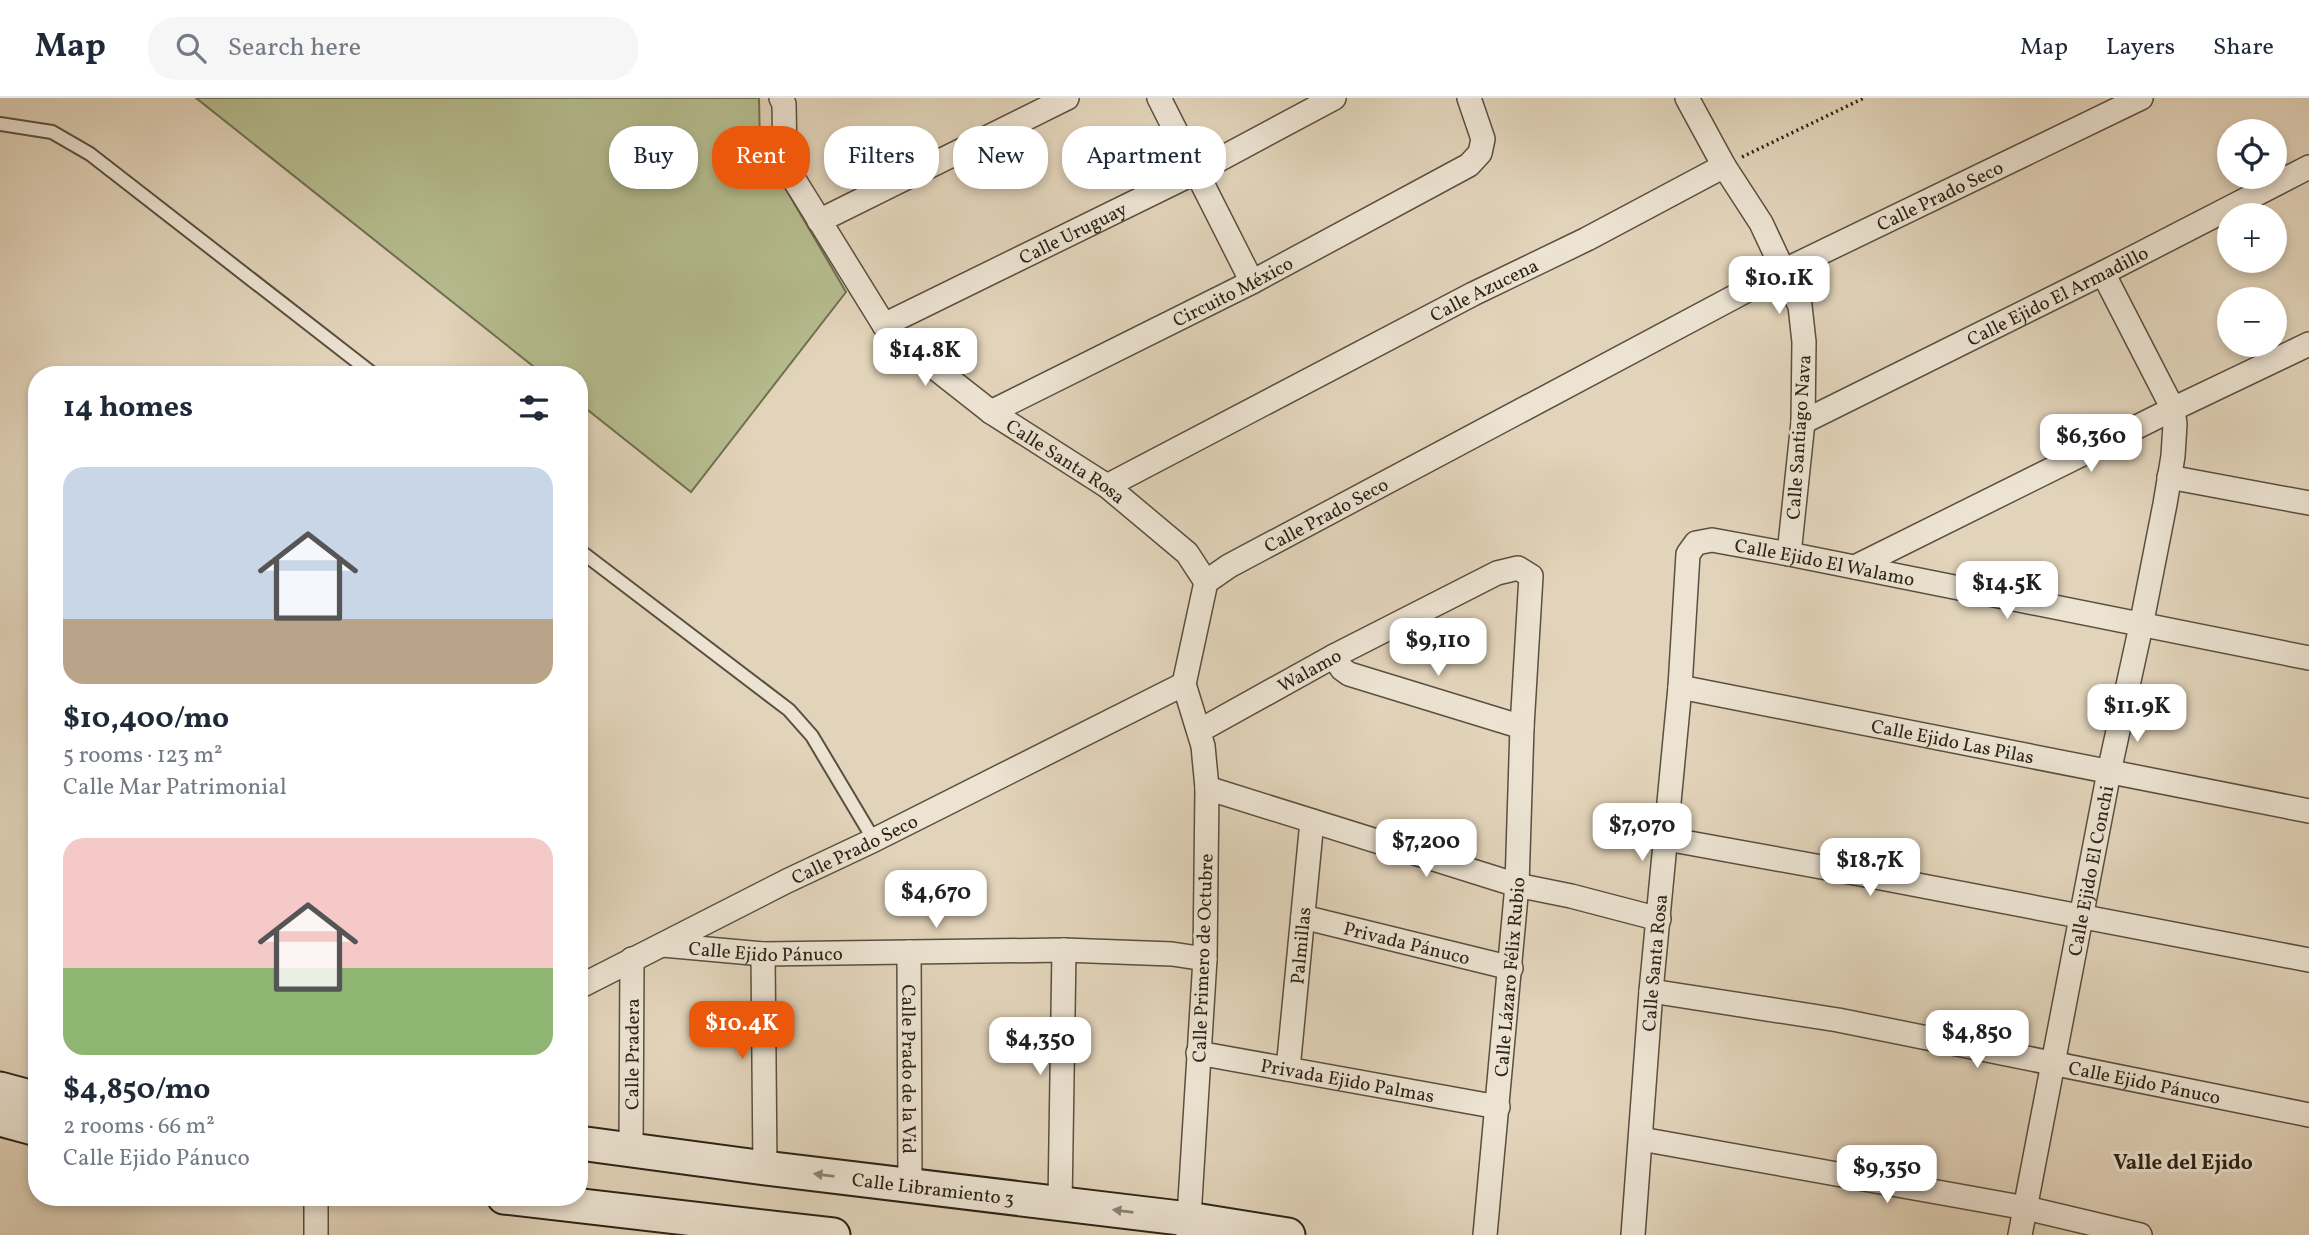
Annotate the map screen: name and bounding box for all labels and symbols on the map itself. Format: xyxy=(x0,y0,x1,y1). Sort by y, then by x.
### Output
street label: Calle Prado Seco xyxy=(1873,156,2008,239)
street label: Calle Uruguay xyxy=(1015,197,1132,272)
street label: Calle Ejido El Armadillo xyxy=(1963,241,2153,354)
street label: Circuito México xyxy=(1169,251,1298,334)
street label: Calle Azucena xyxy=(1426,253,1543,329)
pin: $10.1K xyxy=(1722,256,1836,316)
pin: $14.8K xyxy=(868,328,982,388)
street label: Calle Santiago Nava xyxy=(1781,354,1819,520)
street label: Calle Santa Rosa xyxy=(1000,414,1130,511)
pin: $6,360 xyxy=(2034,414,2148,474)
street label: Calle Prado Seco xyxy=(1260,472,1393,560)
street label: Calle Ejido El Walamo xyxy=(1732,533,1917,594)
pin: $14.5K xyxy=(1950,561,2064,621)
pin: $9,110 xyxy=(1381,618,1495,678)
street label: Walamo xyxy=(1274,643,1346,700)
pin: $11.9K xyxy=(2080,684,2194,744)
street label: Calle Ejido Las Pilas xyxy=(1869,714,2036,771)
street label: Calle Ejido El Conchi xyxy=(2063,783,2121,959)
pin: $7,070 xyxy=(1585,804,1699,863)
street label: Calle Prado Seco xyxy=(788,809,923,892)
pin: $7,200 xyxy=(1369,820,1483,879)
pin: $18.7K xyxy=(1813,838,1927,898)
street label: Calle Primero de Octubre xyxy=(1187,853,1221,1063)
pin: $4,670 xyxy=(879,870,993,930)
street label: Calle Lázaro Félix Rubio xyxy=(1489,876,1533,1078)
street label: Calle Santa Rosa xyxy=(1637,893,1675,1033)
street label: Palmillas xyxy=(1285,906,1319,986)
street label: Privada Pánuco xyxy=(1340,916,1472,972)
street label: Calle Ejido Pánuco xyxy=(687,936,843,969)
street label: Calle Prado de la Vid xyxy=(894,984,921,1154)
street label: Calle Pradera xyxy=(620,998,647,1110)
pin: $10.4K xyxy=(685,1002,799,1061)
pin: $4,850 xyxy=(1920,1010,2034,1070)
pin: $4,350 xyxy=(983,1018,1097,1077)
street label: Privada Ejido Palmas xyxy=(1258,1054,1436,1110)
street label: Calle Ejido Pánuco xyxy=(2066,1056,2222,1112)
pin: $9,350 xyxy=(1830,1146,1944,1205)
district label: Valle del Ejido xyxy=(2113,1149,2253,1178)
street label: Calle Libramiento 3 xyxy=(850,1168,1016,1213)
one-way arrow xyxy=(813,1170,835,1181)
one-way arrow xyxy=(1112,1206,1134,1217)

